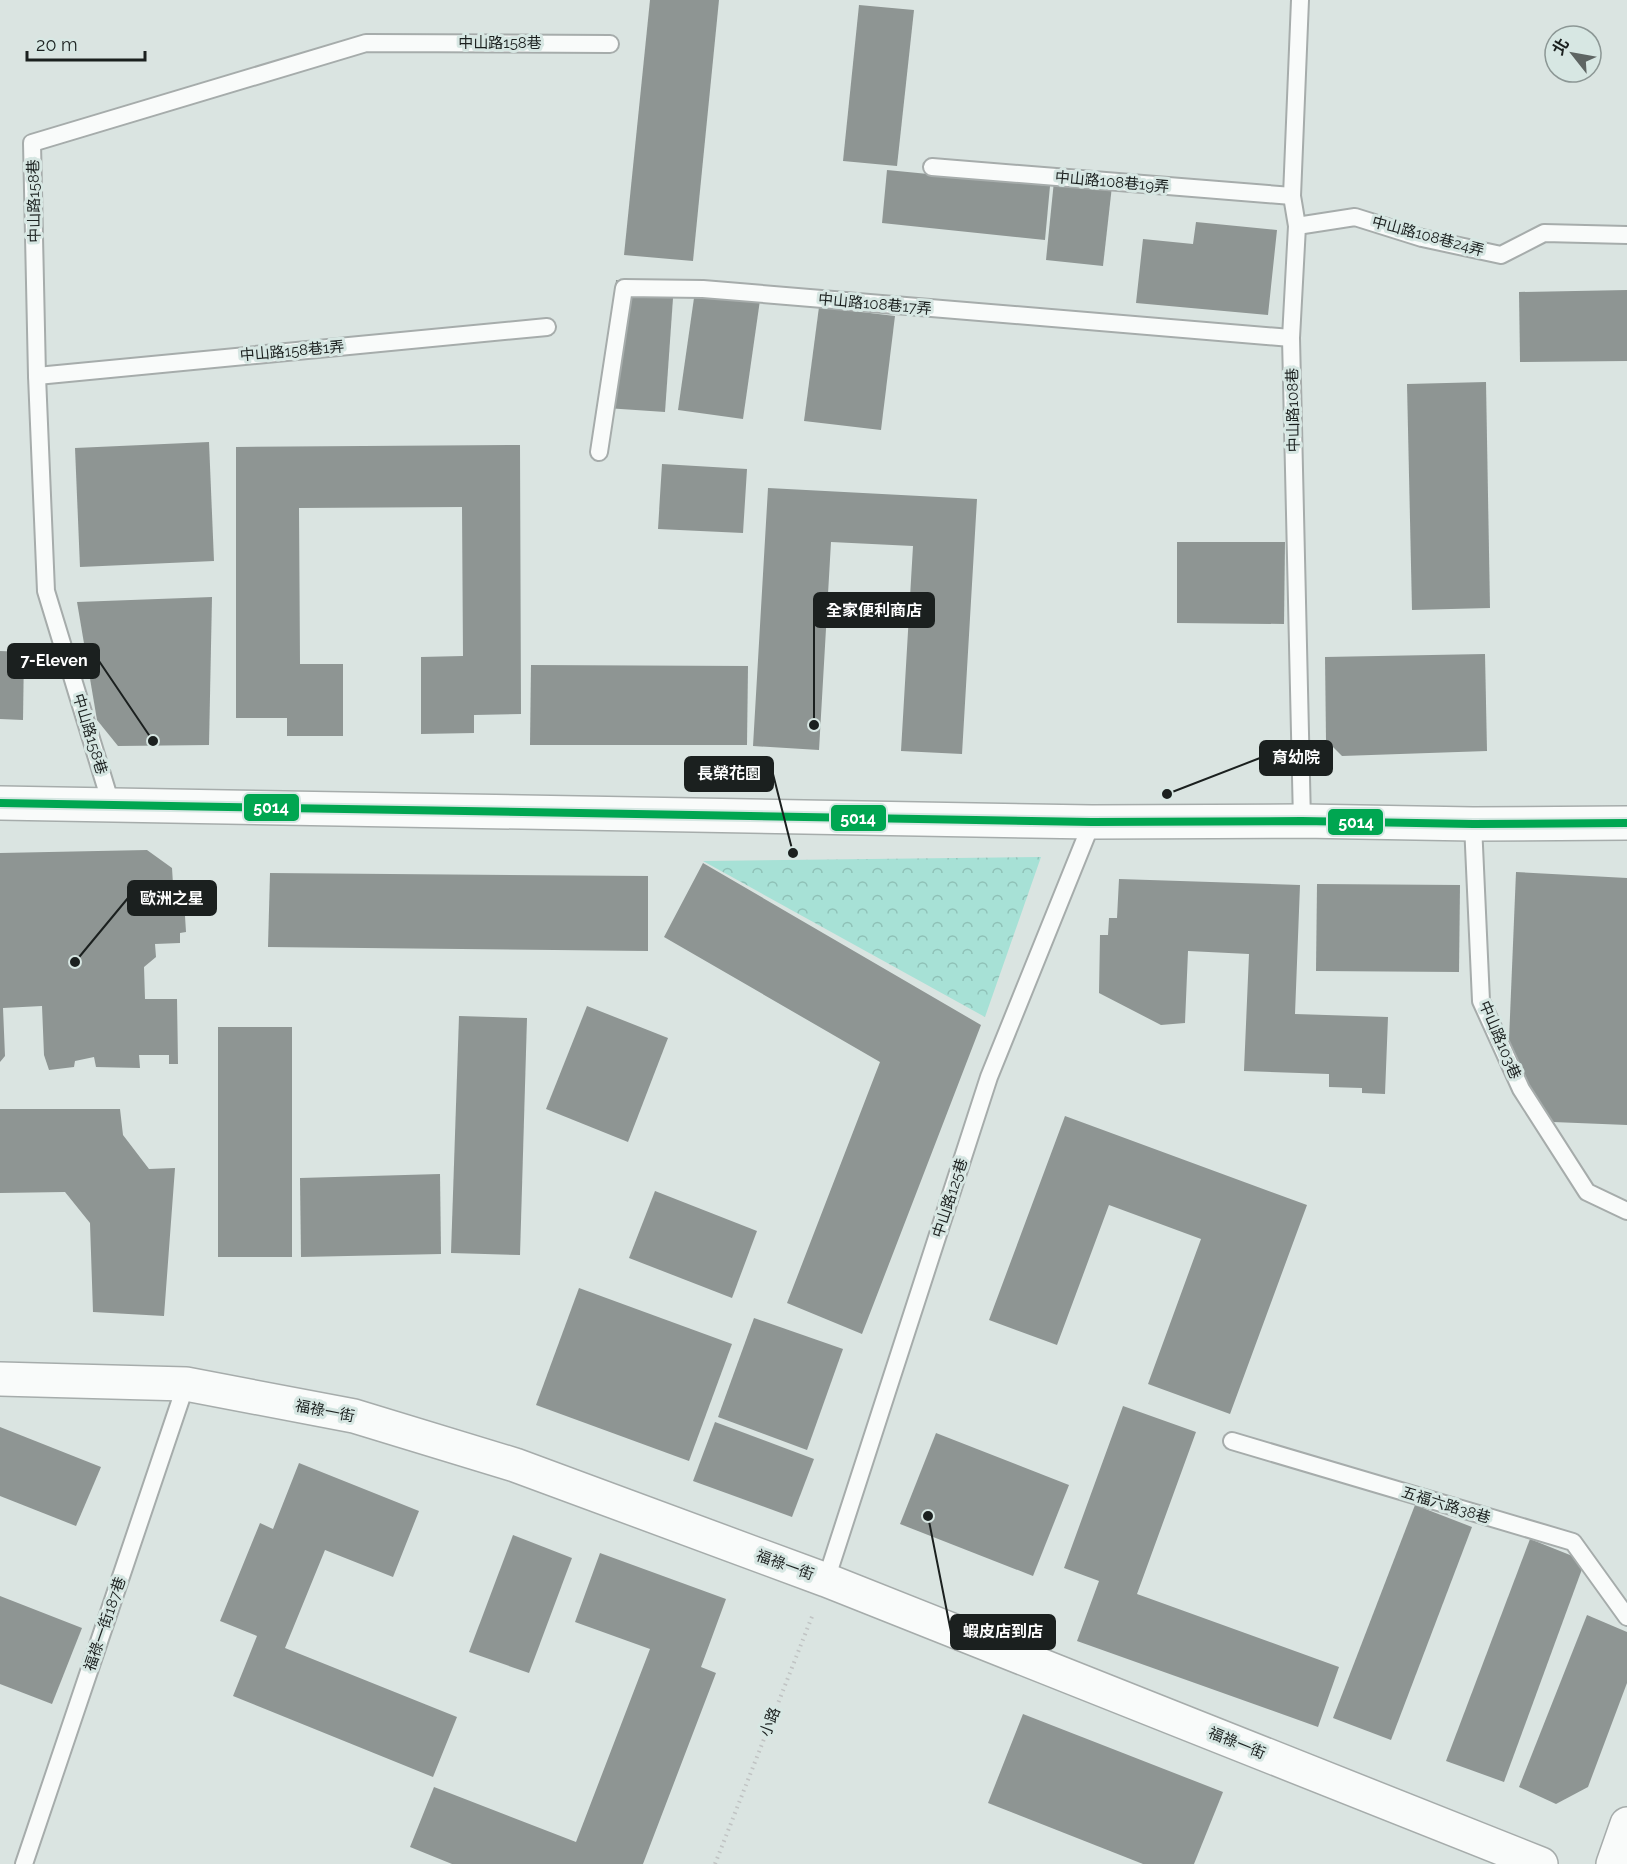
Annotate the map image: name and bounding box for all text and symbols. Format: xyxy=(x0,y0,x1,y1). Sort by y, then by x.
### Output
scale bar xyxy=(27,24,146,62)
north arrow xyxy=(1543,24,1603,84)
text: 20 m xyxy=(36,34,78,55)
street label: 中山路158巷 xyxy=(458,34,542,52)
text: 北 xyxy=(1548,35,1573,58)
street label: 中山路158巷 xyxy=(24,159,44,243)
street label: 中山路108巷19弄 xyxy=(1054,168,1170,196)
street label: 中山路108巷24弄 xyxy=(1370,212,1486,260)
street label: 中山路108巷17弄 xyxy=(817,290,933,318)
street label: 中山路158巷1弄 xyxy=(239,337,345,365)
street label: 中山路108巷 xyxy=(1283,368,1303,452)
callout: 全家便利商店 xyxy=(814,593,934,627)
text: 全家便利商店 xyxy=(826,601,922,620)
callout: 7-Eleven xyxy=(8,644,99,678)
text: 7-Eleven xyxy=(20,651,88,670)
street label: 中山路158巷 xyxy=(69,691,111,777)
callout: 育幼院 xyxy=(1260,741,1332,775)
text: 育幼院 xyxy=(1272,748,1320,767)
callout: 長榮花園 xyxy=(685,757,773,791)
text: 長榮花園 xyxy=(697,764,761,783)
line badge: 5014 xyxy=(243,793,300,822)
text: 5014 xyxy=(253,798,289,817)
line badge: 5014 xyxy=(830,804,887,832)
line badge: 5014 xyxy=(1327,808,1384,836)
text: 5014 xyxy=(840,809,876,828)
text: 5014 xyxy=(1338,813,1374,832)
callout: 歐洲之星 xyxy=(128,881,216,915)
text: 歐洲之星 xyxy=(140,889,204,908)
street label: 中山路103巷 xyxy=(1475,998,1525,1082)
street label: 中山路125巷 xyxy=(929,1156,971,1240)
street label: 福祿一街 xyxy=(294,1396,356,1426)
street label: 五福六路38巷 xyxy=(1399,1483,1493,1527)
street label: 福祿一街 xyxy=(754,1546,816,1584)
street label: 福祿一街187巷 xyxy=(80,1575,130,1673)
callout: 蝦皮店到店 xyxy=(951,1615,1055,1649)
text: 蝦皮店到店 xyxy=(963,1622,1043,1641)
street label: 小路 xyxy=(756,1705,784,1739)
street label: 福祿一街 xyxy=(1206,1723,1268,1763)

